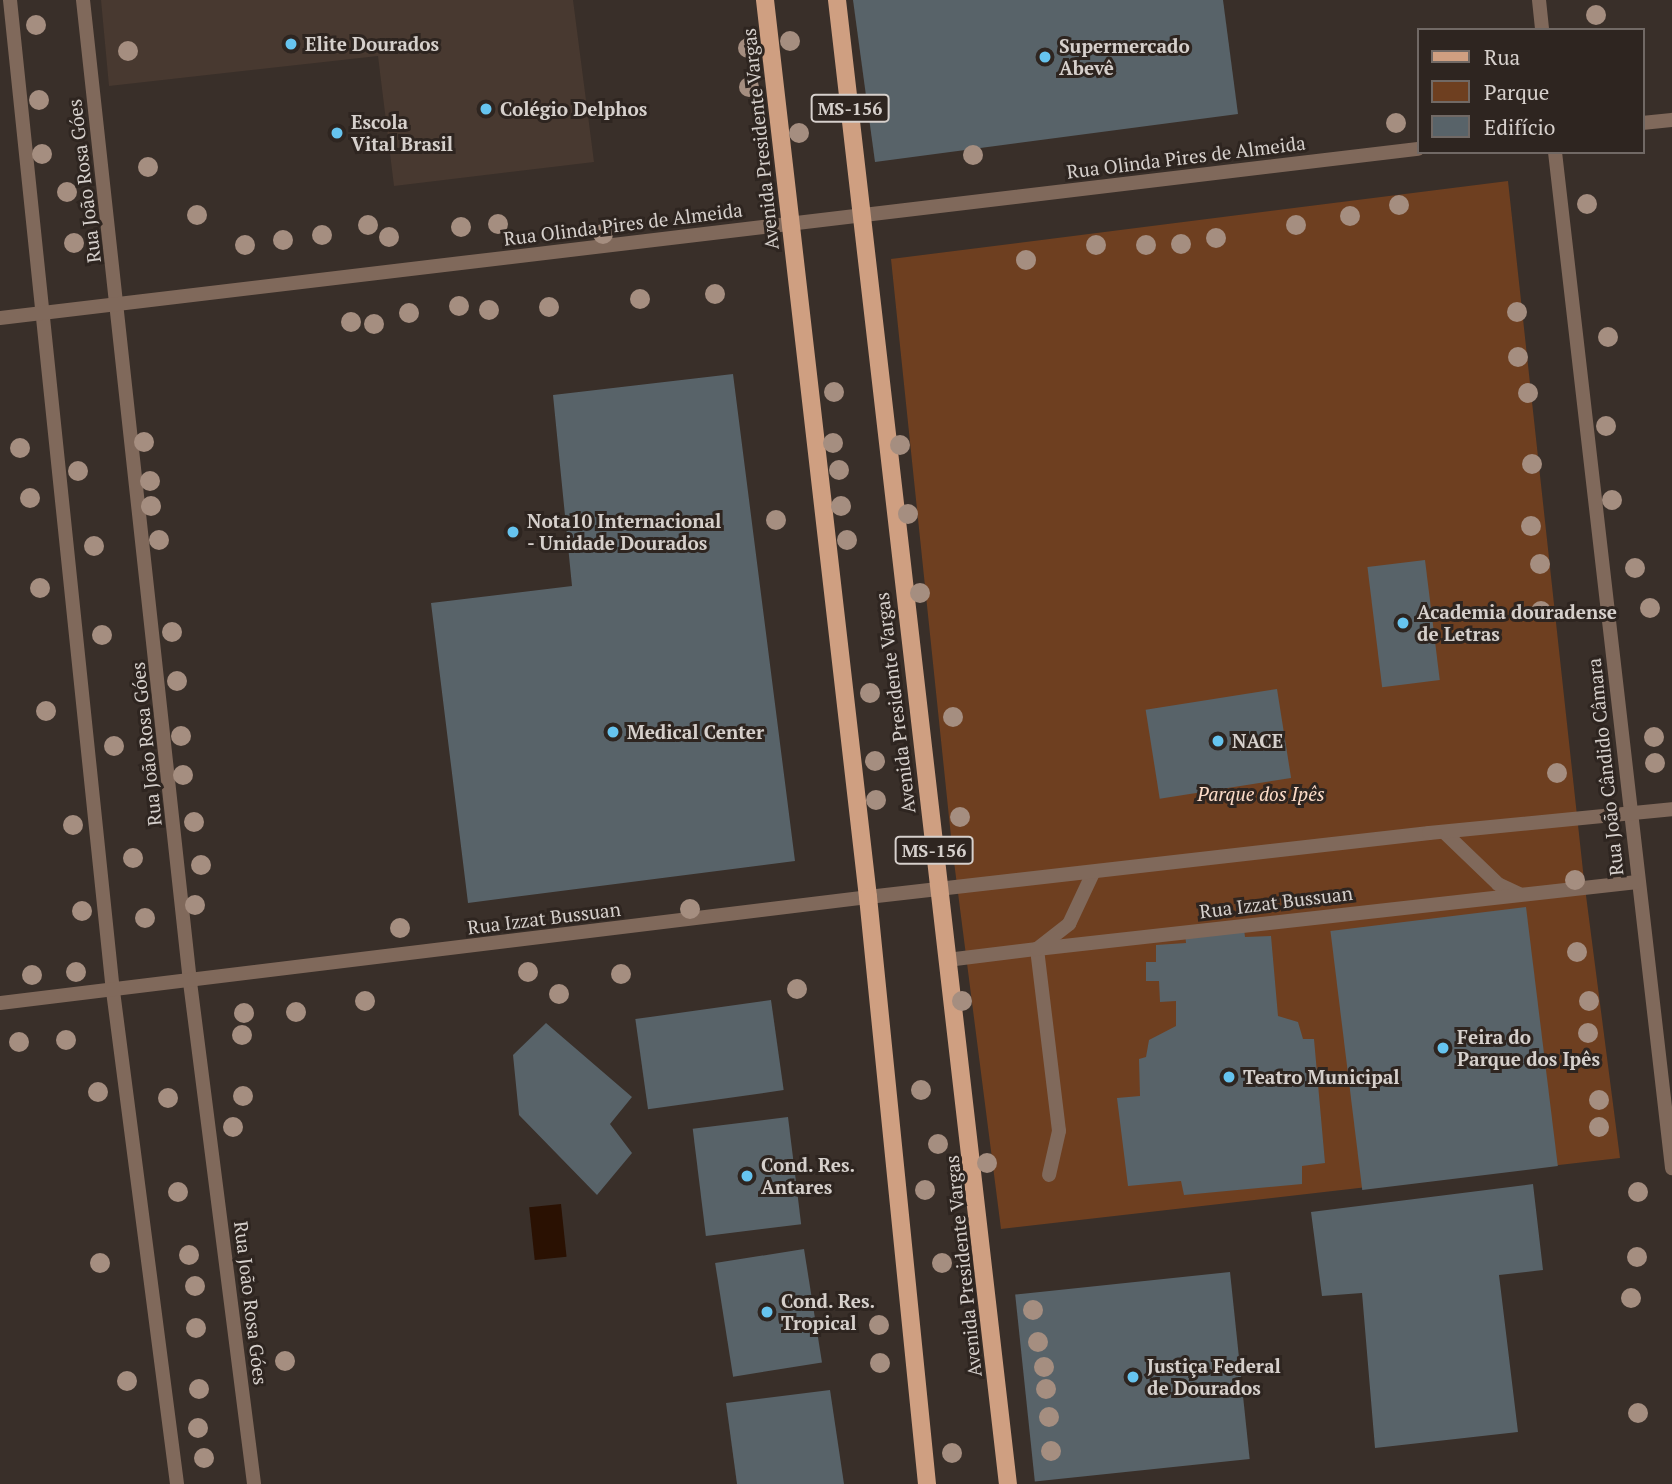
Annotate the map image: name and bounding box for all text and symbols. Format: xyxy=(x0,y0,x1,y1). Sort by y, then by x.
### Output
street label: Avenida Presidente Vargas xyxy=(737,27,783,251)
legend xyxy=(1416,28,1644,154)
place label: Elite Dourados xyxy=(305,33,439,55)
place label: Supermercado Abevê xyxy=(1059,35,1190,79)
marker: Elite Dourados xyxy=(283,36,299,52)
text: Rua xyxy=(1484,43,1520,71)
marker: Supermercado Abevê xyxy=(1037,49,1053,65)
text: Parque xyxy=(1484,78,1549,106)
road number: MS-156 xyxy=(810,94,890,122)
street label: Rua João Rosa Góes xyxy=(63,98,105,264)
place label: Colégio Delphos xyxy=(500,98,647,120)
marker: Colégio Delphos xyxy=(478,101,494,117)
place label: Escola Vital Brasil xyxy=(351,111,453,155)
text: Edifício xyxy=(1484,113,1555,141)
marker: Escola Vital Brasil xyxy=(329,125,345,141)
street label: Rua Olinda Pires de Almeida xyxy=(1065,131,1307,183)
street label: Rua Olinda Pires de Almeida xyxy=(502,198,744,250)
place label: Nota10 Internacional - Unidade Dourados xyxy=(527,510,721,554)
marker: Nota10 Internacional - Unidade Dourados xyxy=(505,524,521,540)
street label: Avenida Presidente Vargas xyxy=(870,591,920,815)
place label: Academia douradense de Letras xyxy=(1417,601,1617,645)
marker: Academia douradense de Letras xyxy=(1395,615,1411,631)
street label: Rua João Cândido Câmara xyxy=(1582,657,1628,877)
street label: Rua João Rosa Góes xyxy=(126,661,166,827)
place label: Medical Center xyxy=(627,721,764,743)
marker: Medical Center xyxy=(605,724,621,740)
place label: NACE xyxy=(1232,730,1283,752)
marker: NACE xyxy=(1210,733,1226,749)
park label: Parque dos Ipês xyxy=(1197,783,1325,805)
road number: MS-156 xyxy=(894,836,974,864)
street label: Rua Izzat Bussuan xyxy=(1198,881,1354,923)
street label: Rua Izzat Bussuan xyxy=(466,897,622,939)
place label: Feira do Parque dos Ipês xyxy=(1457,1026,1600,1070)
marker: Feira do Parque dos Ipês xyxy=(1435,1040,1451,1056)
place label: Teatro Municipal xyxy=(1243,1066,1400,1088)
marker: Teatro Municipal xyxy=(1221,1069,1237,1085)
place label: Cond. Res. Antares xyxy=(761,1154,856,1198)
street label: Avenida Presidente Vargas xyxy=(940,1154,986,1378)
marker: Cond. Res. Antares xyxy=(739,1168,755,1184)
street label: Rua João Rosa Góes xyxy=(230,1220,272,1386)
place label: Cond. Res. Tropical xyxy=(781,1290,876,1334)
marker: Cond. Res. Tropical xyxy=(759,1304,775,1320)
place label: Justiça Federal de Dourados xyxy=(1147,1355,1281,1399)
marker: Justiça Federal de Dourados xyxy=(1125,1369,1141,1385)

